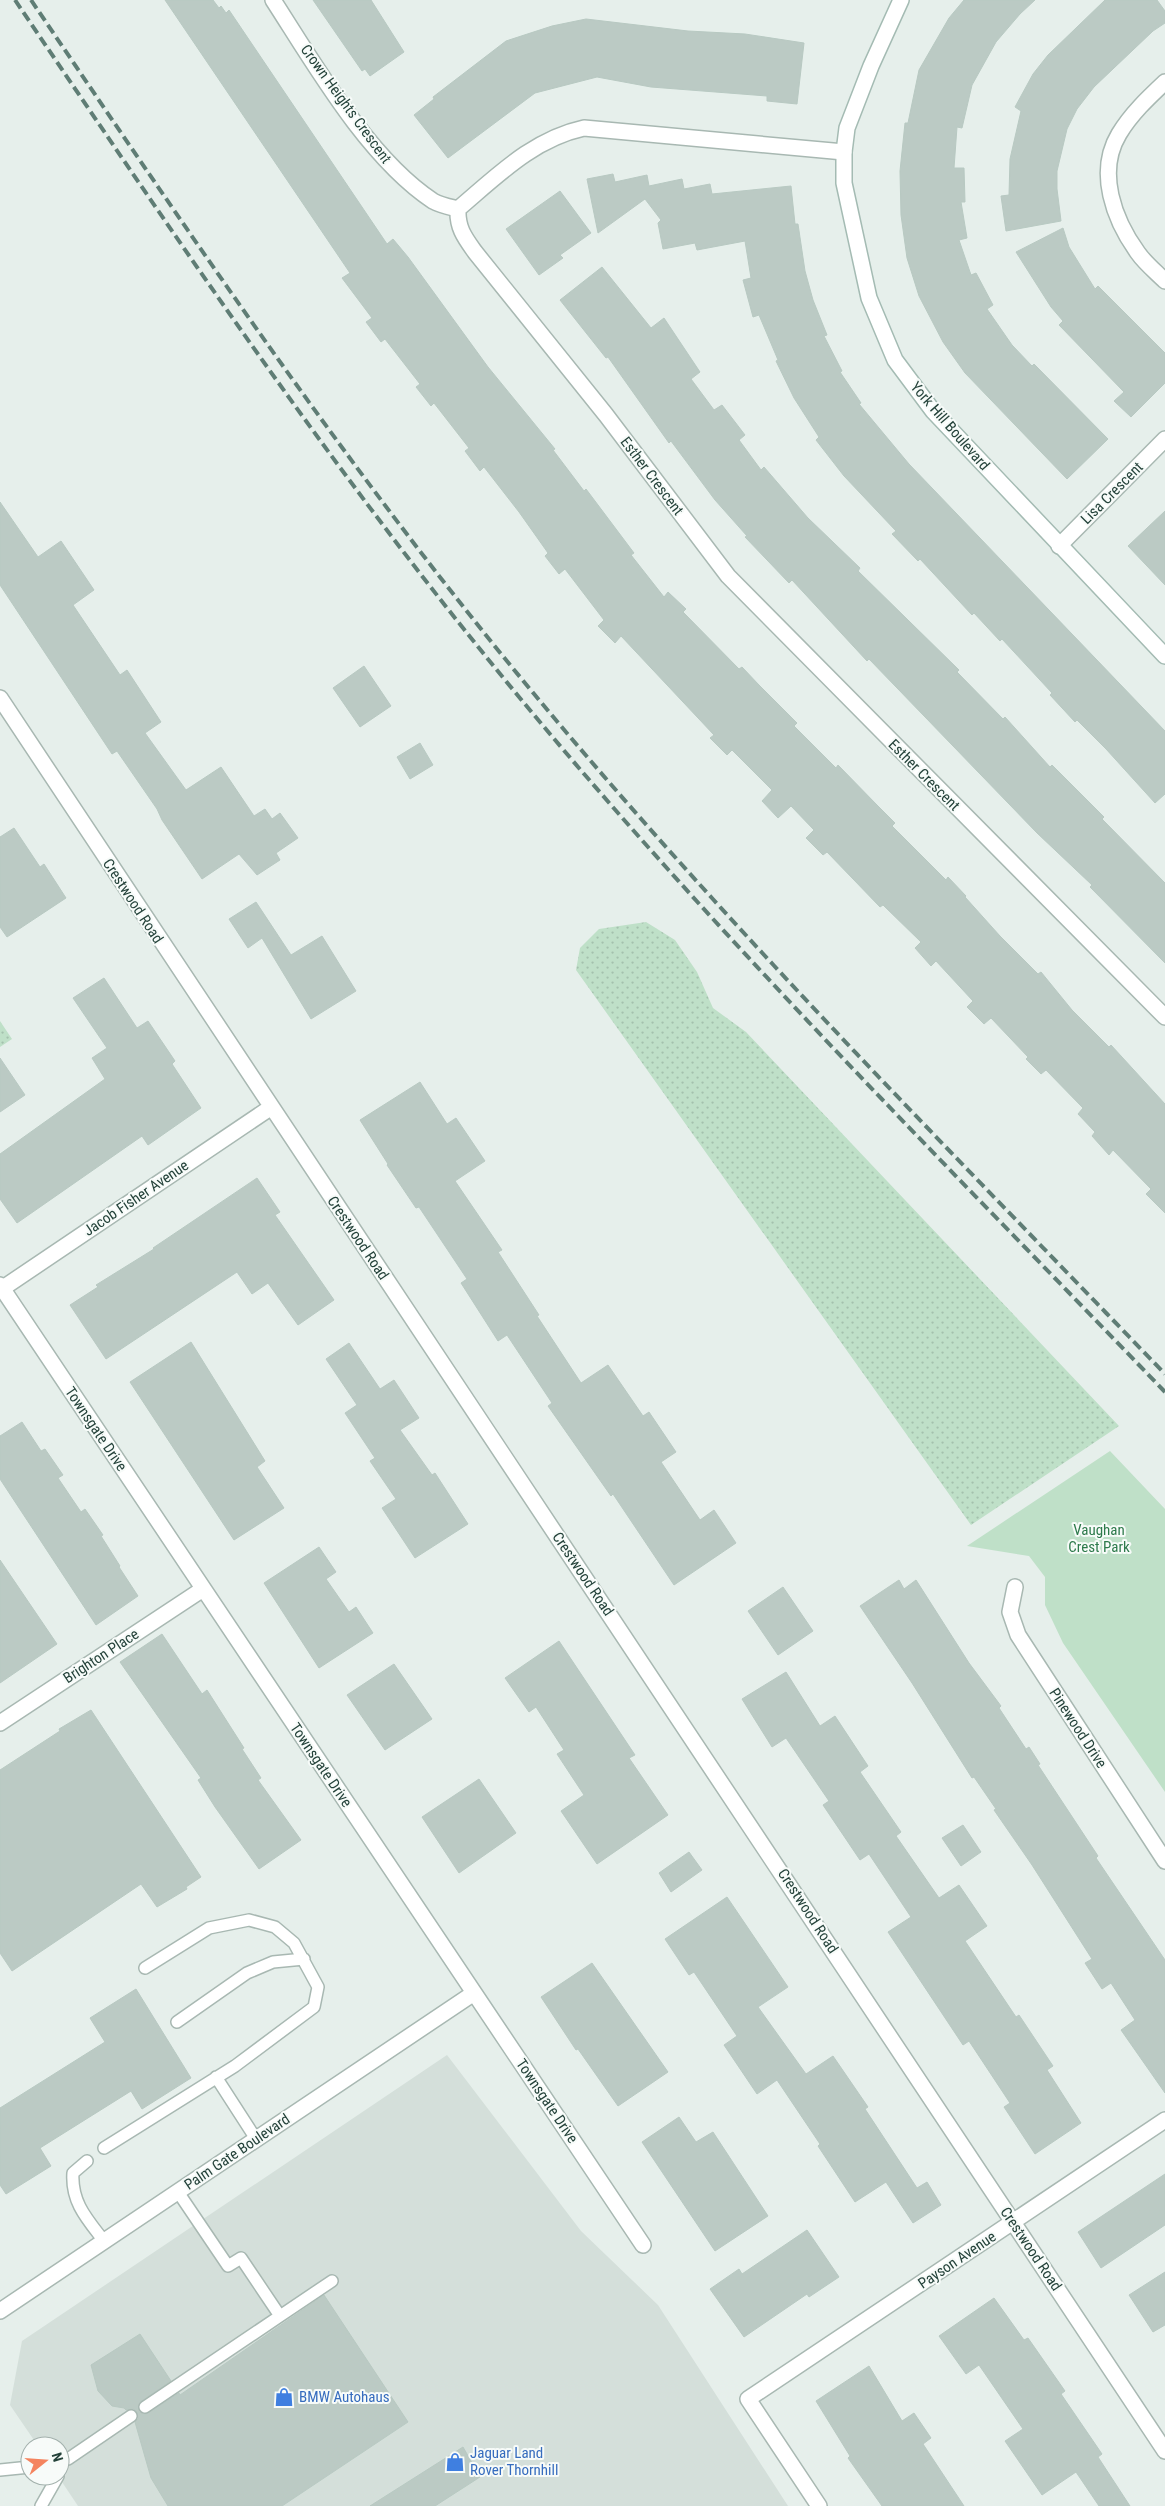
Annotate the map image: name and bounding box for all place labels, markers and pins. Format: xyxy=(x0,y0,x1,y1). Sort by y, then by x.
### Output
shop icon: BMW Autohaus xyxy=(273,2386,295,2408)
place label: BMW Autohaus xyxy=(299,2388,390,2406)
place label: Jaguar Land Rover Thornhill xyxy=(470,2444,558,2479)
shop icon: Jaguar Land Rover Thornhill xyxy=(444,2451,466,2473)

